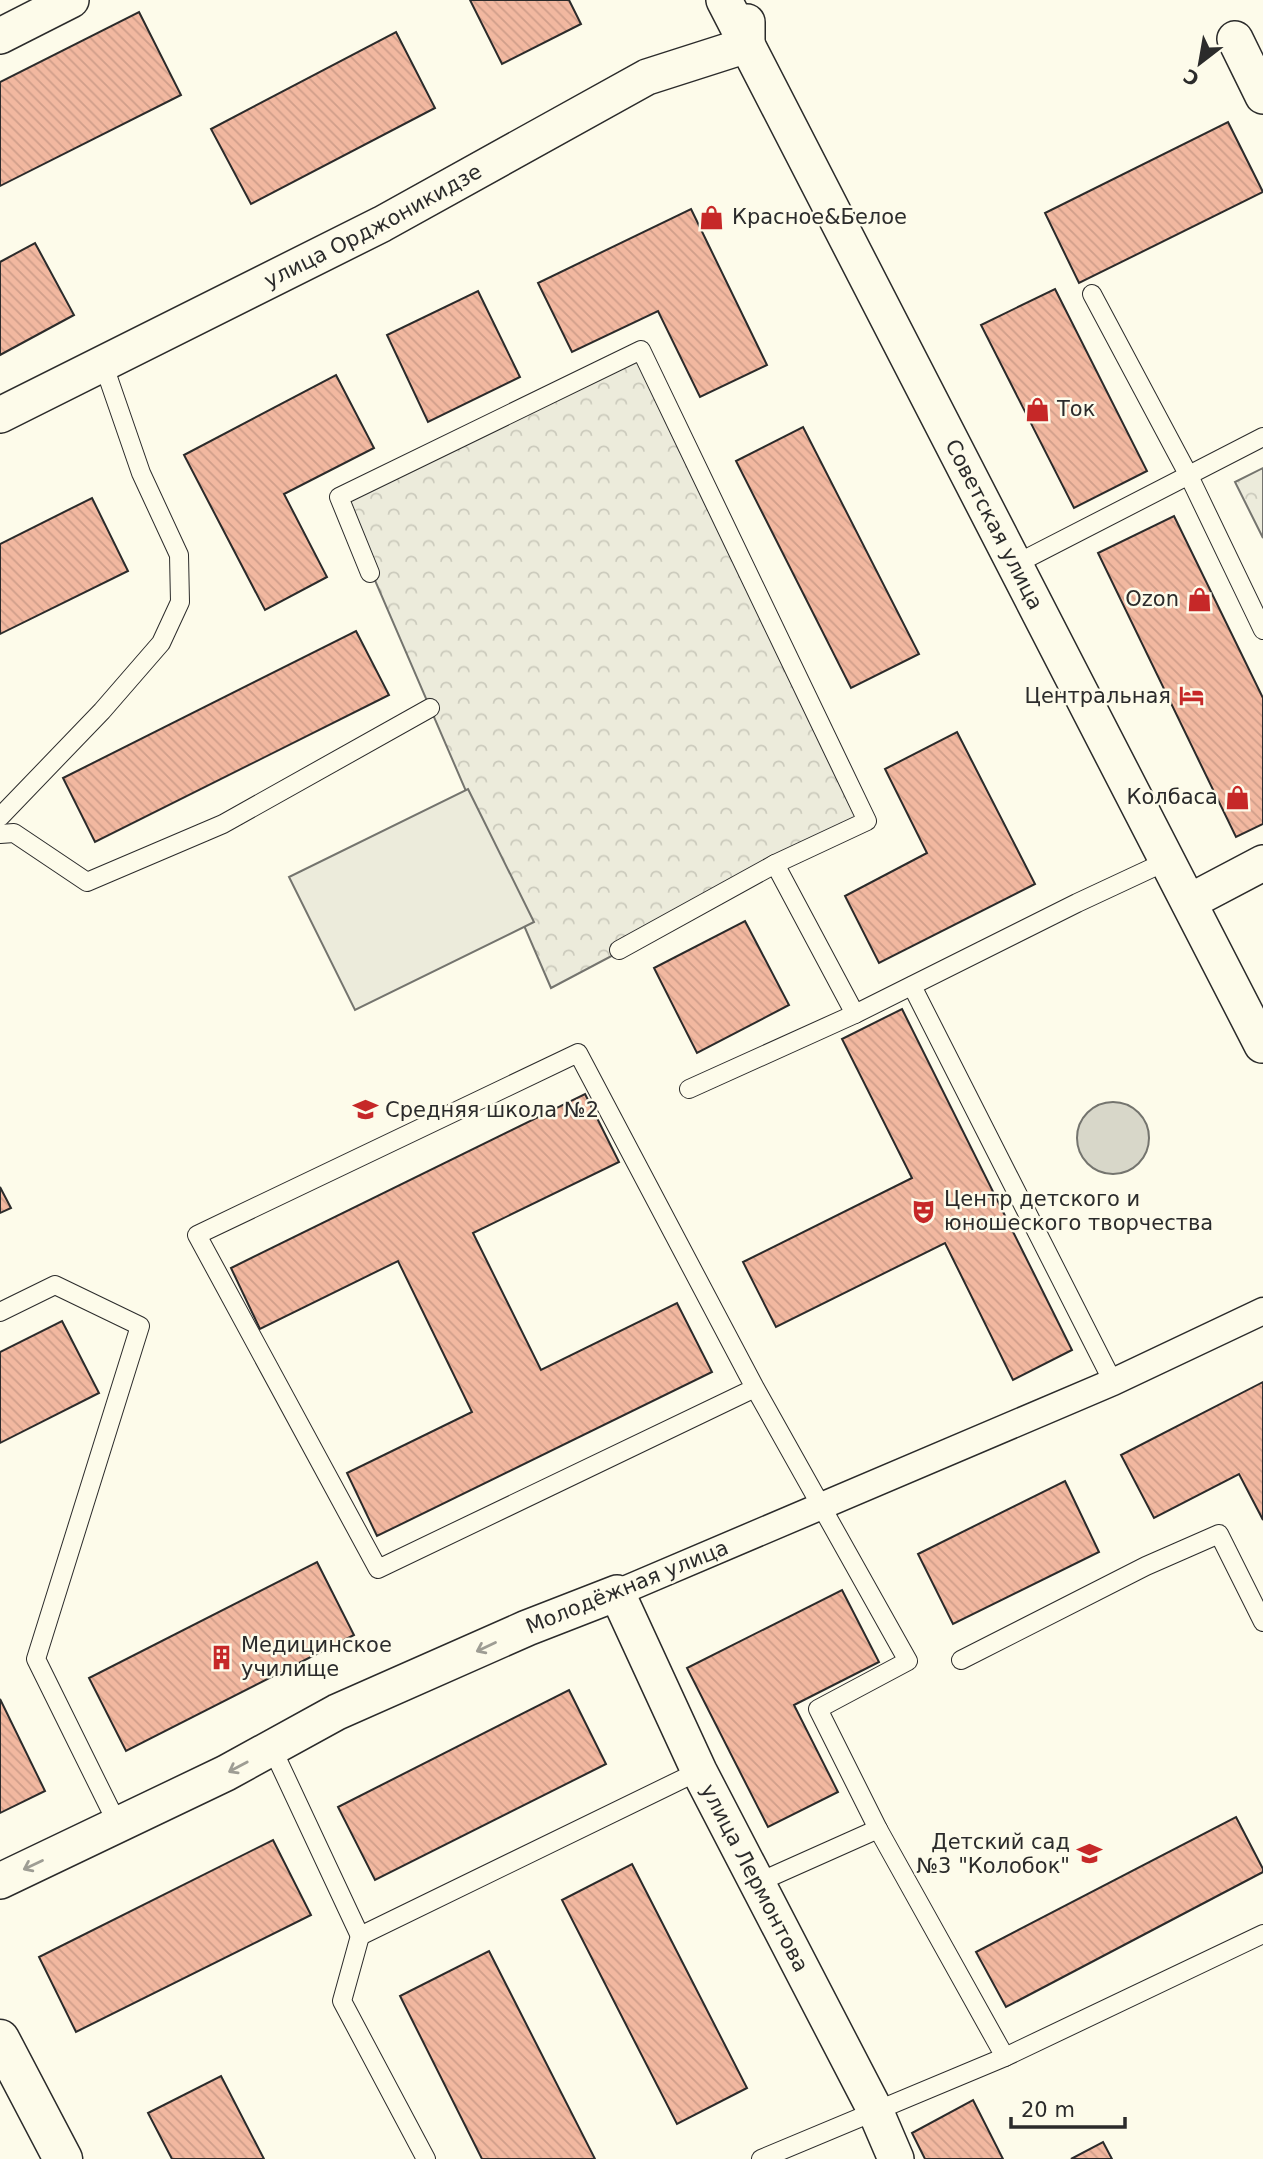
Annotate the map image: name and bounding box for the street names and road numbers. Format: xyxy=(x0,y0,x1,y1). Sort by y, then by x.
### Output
street label: улица Орджоникидзе xyxy=(260,159,486,293)
street label: Советская улица xyxy=(940,435,1048,614)
street label: Молодёжная улица xyxy=(522,1535,732,1639)
street label: улица Лермонтова xyxy=(696,1780,813,1976)

